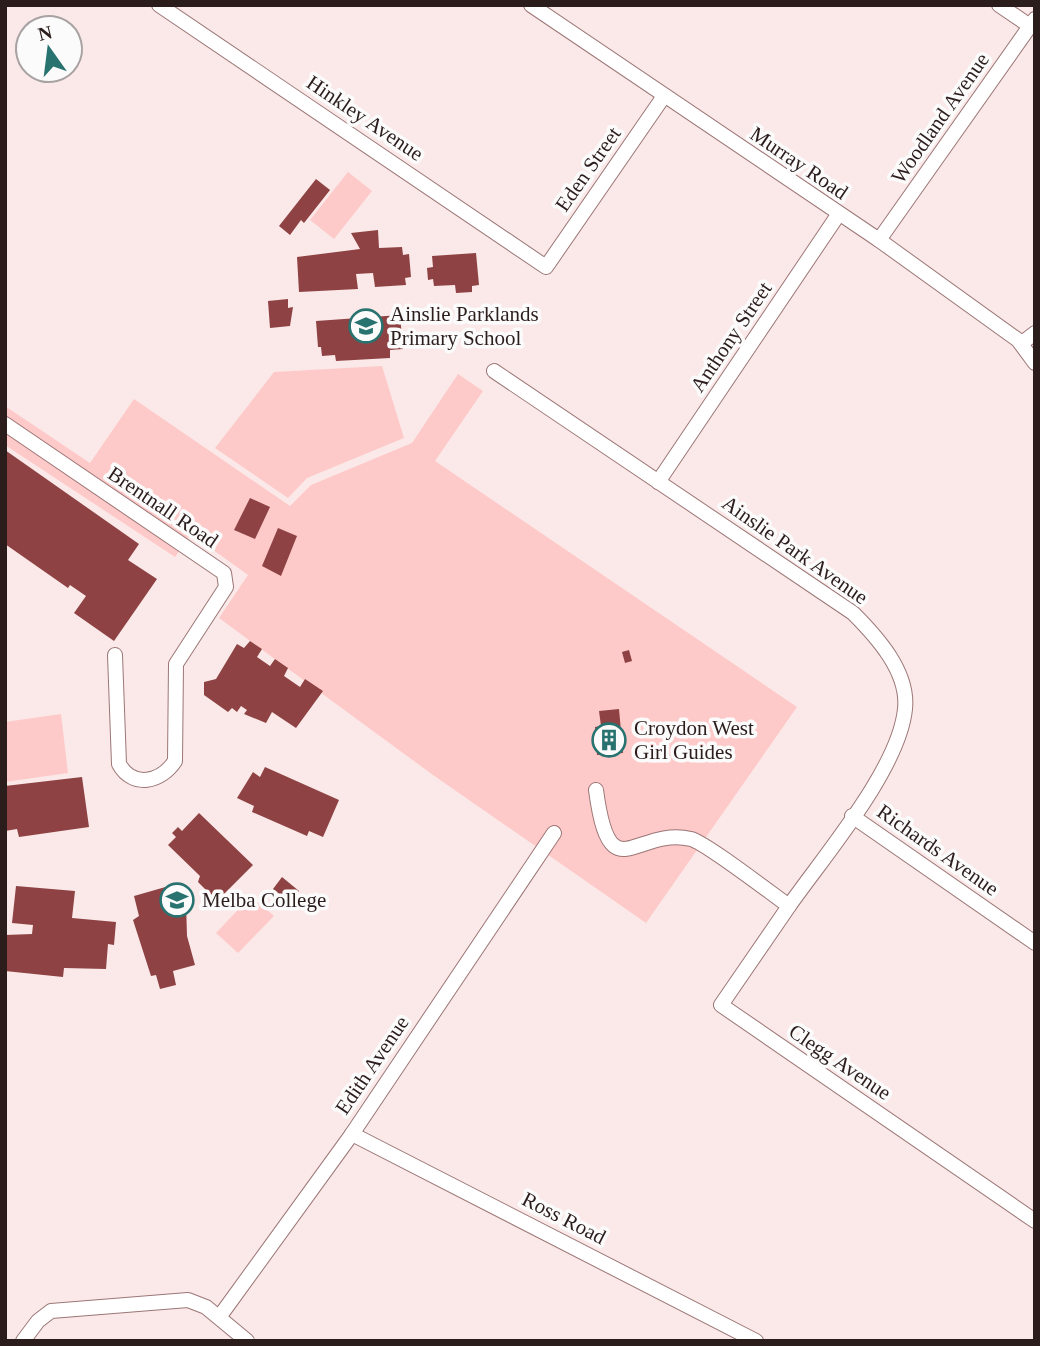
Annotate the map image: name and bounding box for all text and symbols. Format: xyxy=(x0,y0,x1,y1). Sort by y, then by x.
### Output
north arrow xyxy=(14,14,84,84)
text: N xyxy=(36,21,54,45)
street label: Woodland Avenue xyxy=(886,48,994,188)
street label: Hinkley Avenue xyxy=(302,70,428,166)
street label: Eden Street xyxy=(550,122,626,216)
street label: Murray Road xyxy=(746,122,853,205)
street label: Anthony Street xyxy=(685,277,777,397)
place label: Ainslie Parklands Primary School xyxy=(390,302,539,350)
school or university icon: Ainslie Parklands Primary School xyxy=(347,307,385,345)
street label: Brentnall Road xyxy=(103,461,223,553)
street label: Ainslie Park Avenue xyxy=(718,491,872,609)
place label: Croydon West Girl Guides xyxy=(634,716,754,764)
building icon: Croydon West Girl Guides xyxy=(590,721,628,759)
street label: Richards Avenue xyxy=(873,799,1003,901)
school or university icon: Melba College xyxy=(158,881,196,919)
place label: Melba College xyxy=(202,888,326,912)
street label: Edith Avenue xyxy=(330,1011,414,1119)
street label: Clegg Avenue xyxy=(784,1019,896,1105)
street label: Ross Road xyxy=(518,1187,610,1249)

